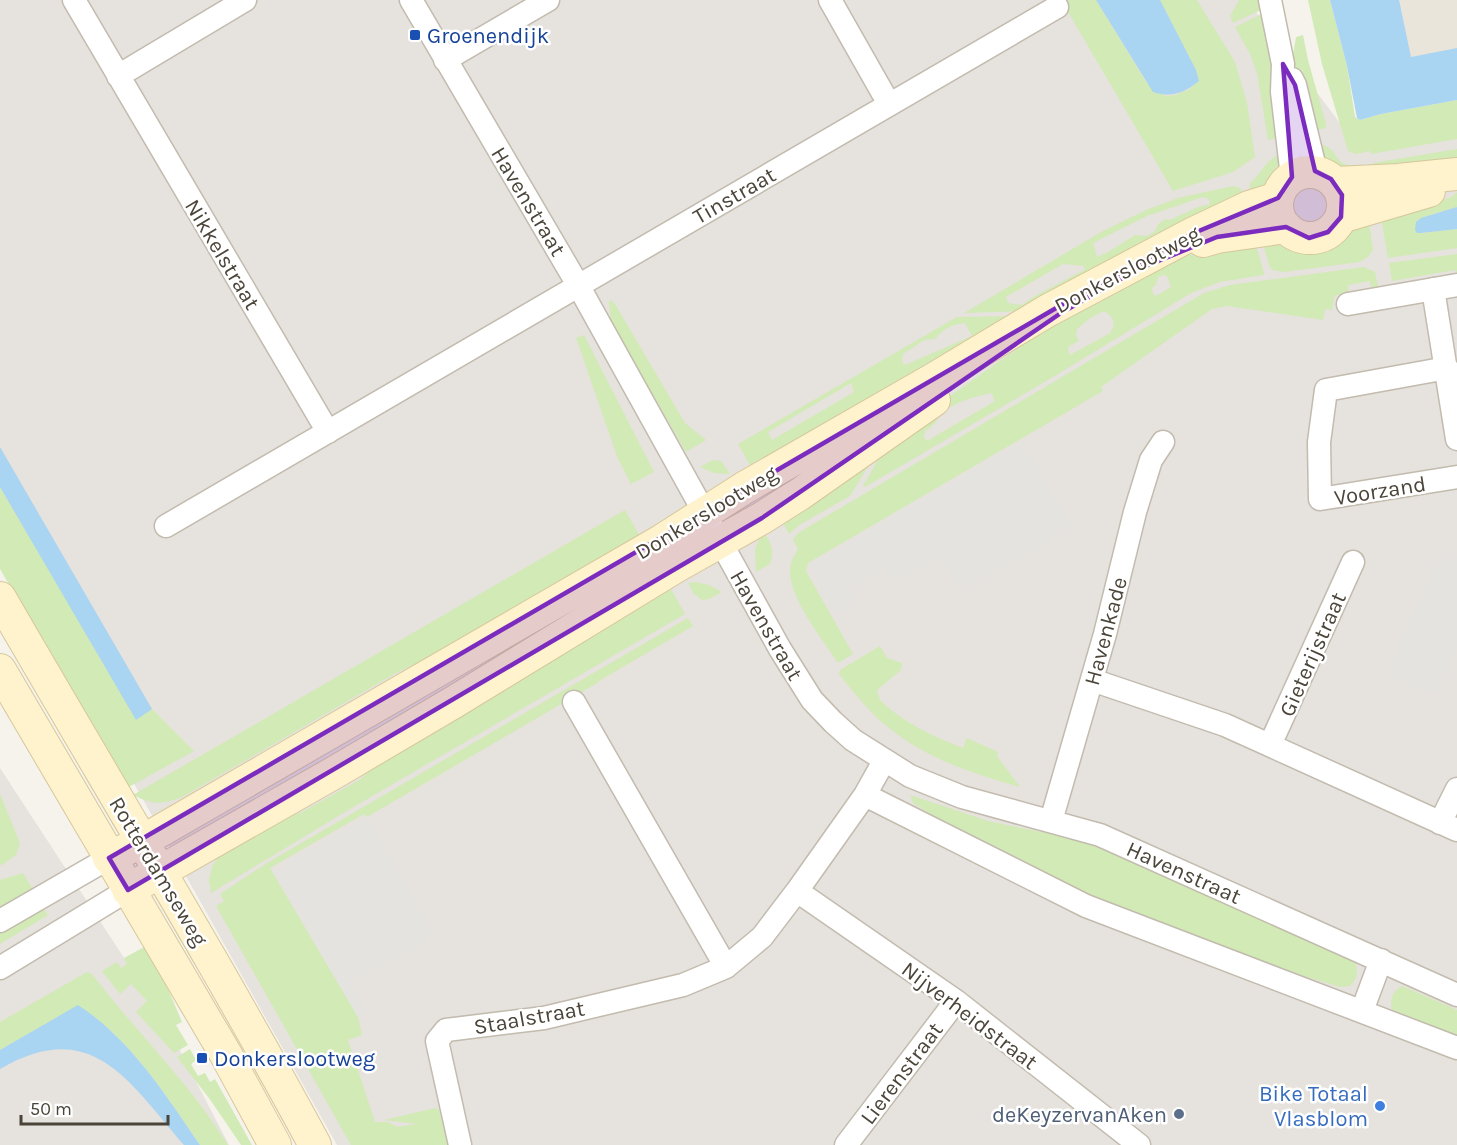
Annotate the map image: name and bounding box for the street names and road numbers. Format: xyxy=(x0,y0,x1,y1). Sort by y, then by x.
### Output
street label: Havenstraat xyxy=(485,142,571,261)
street label: Tinstraat xyxy=(689,162,780,230)
street label: Nikkelstraat xyxy=(179,195,265,314)
street label: Donkerslootweg xyxy=(1050,220,1205,319)
street label: Donkerslootweg xyxy=(631,460,783,566)
street label: Voorzand xyxy=(1332,471,1428,511)
street label: Havenstraat xyxy=(724,566,808,685)
street label: Havenkade xyxy=(1079,574,1133,688)
street label: Gieterijstraat xyxy=(1274,588,1352,721)
street label: Rotterdamseweg xyxy=(103,792,213,951)
street label: Havenstraat xyxy=(1122,836,1245,910)
street label: Nijverheidstraat xyxy=(896,956,1042,1075)
street label: Staalstraat xyxy=(472,995,587,1041)
street label: Lierenstraat xyxy=(855,1017,949,1130)

